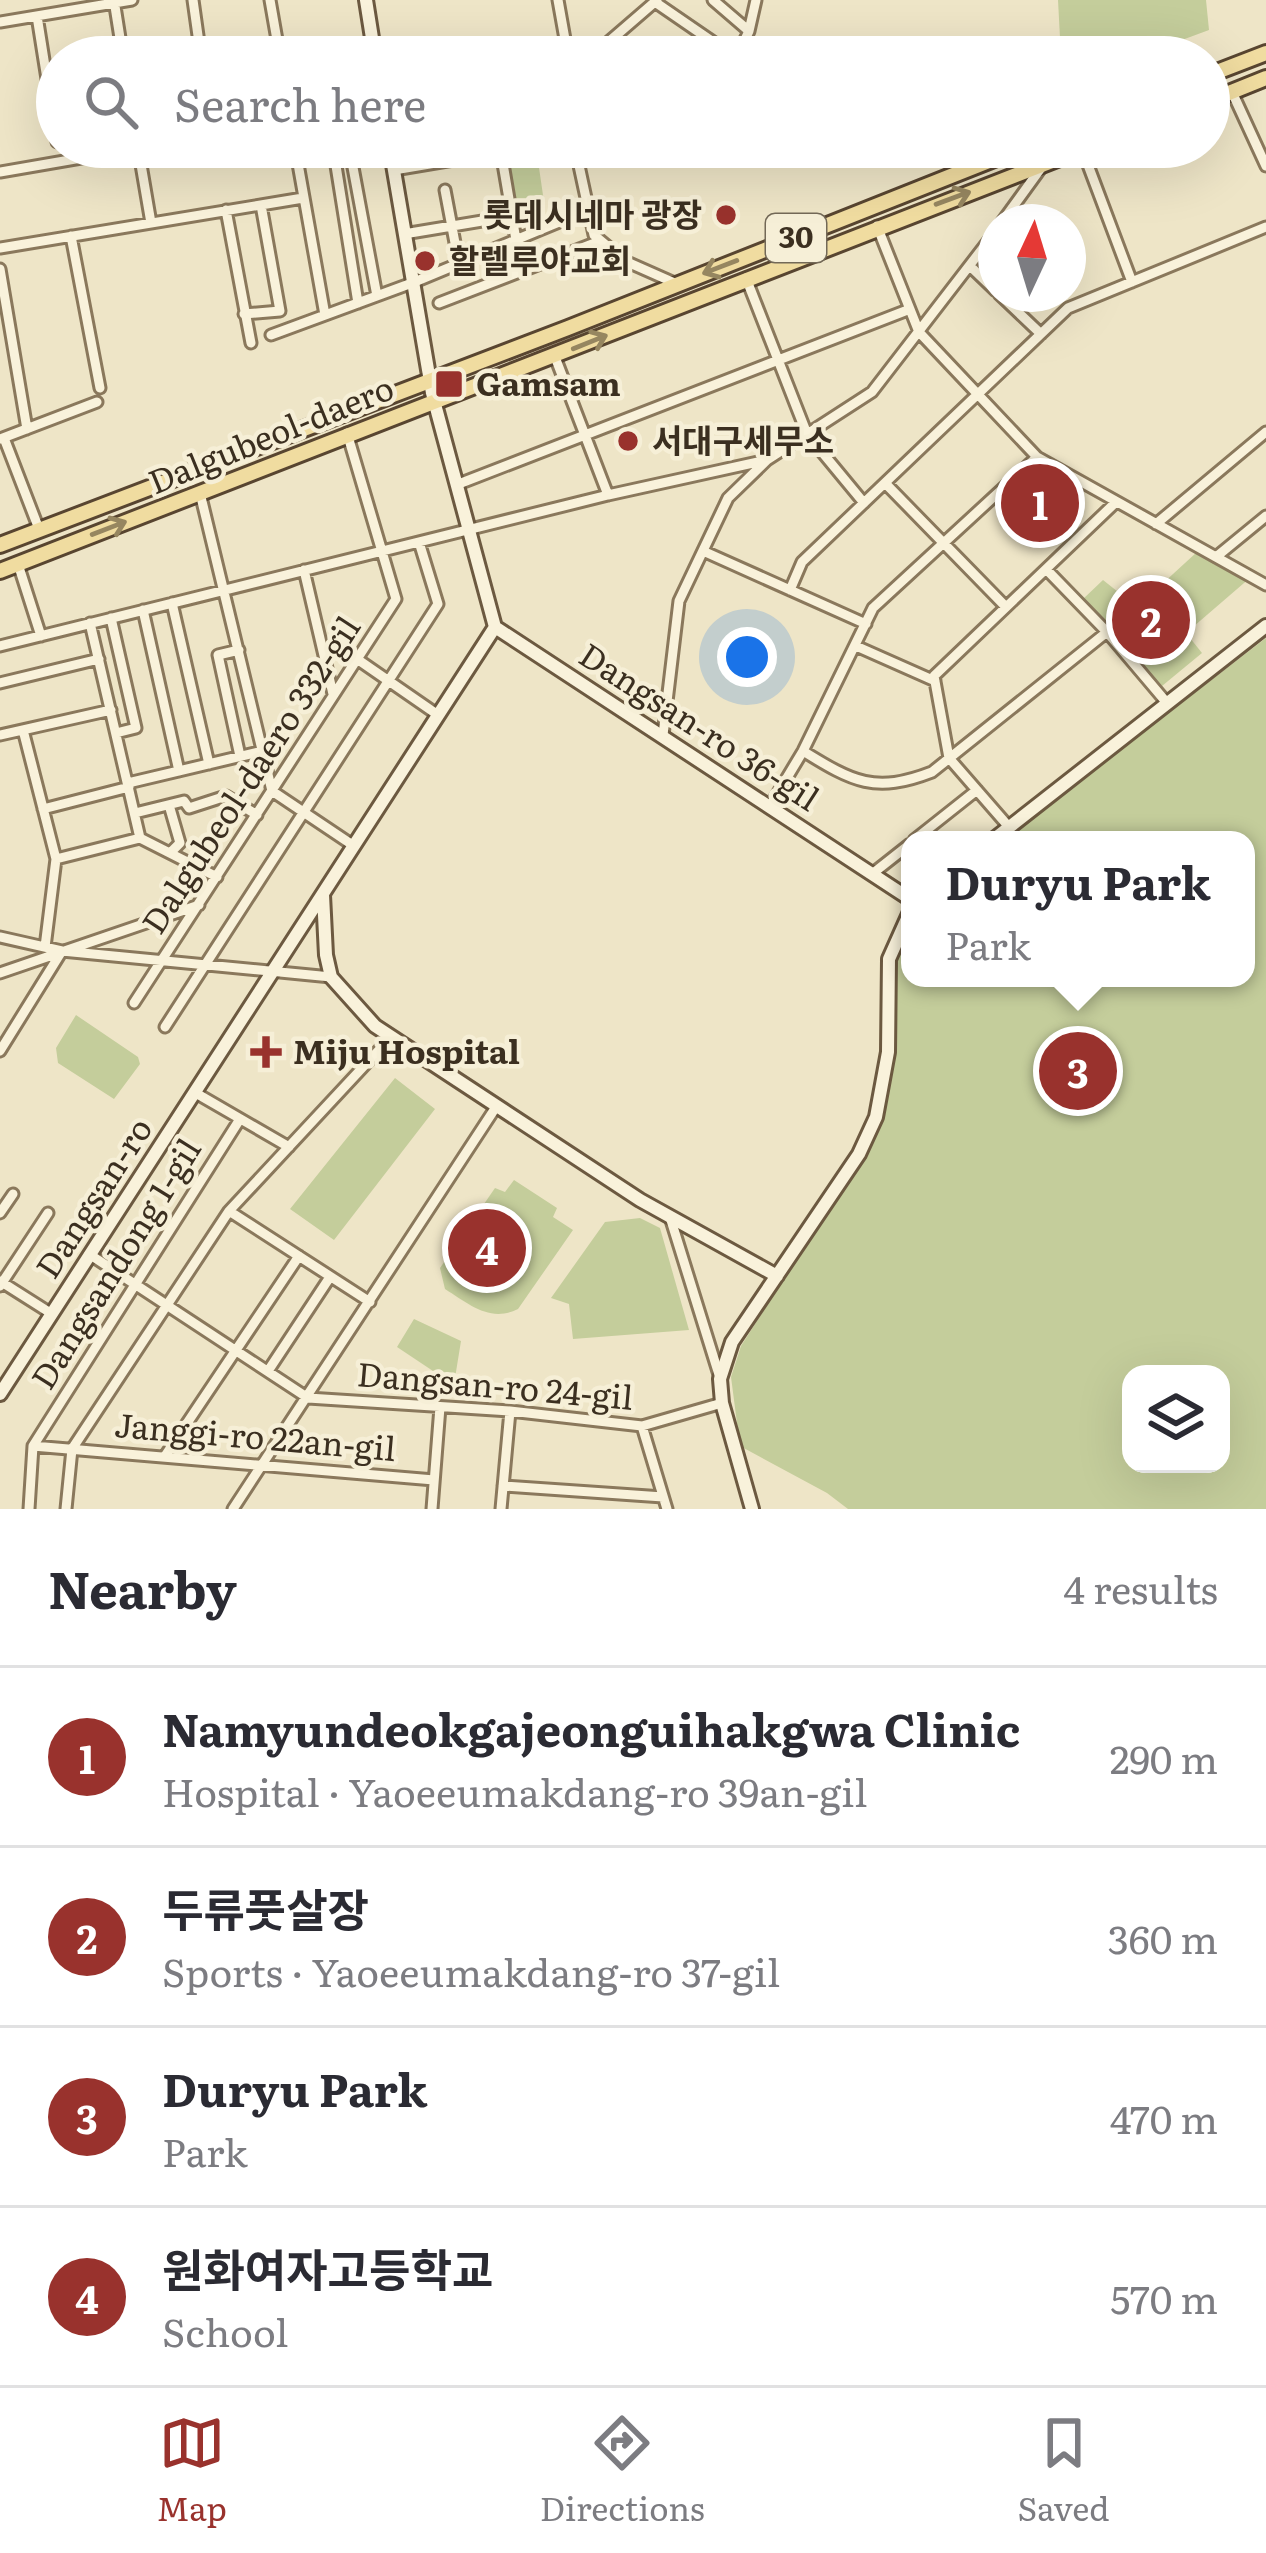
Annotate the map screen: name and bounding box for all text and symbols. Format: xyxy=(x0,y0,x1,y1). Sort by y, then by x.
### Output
search box xyxy=(36,36,1230,168)
icon: search xyxy=(78,69,144,135)
text: Search here xyxy=(174,69,426,136)
one-way arrow xyxy=(933,186,970,208)
place label: 롯데시네마 광장 xyxy=(483,188,702,237)
marker: 롯데시네마 광장 xyxy=(713,202,739,228)
north arrow xyxy=(978,204,1086,312)
road number: 30 xyxy=(766,214,826,262)
place label: 할렐루야교회 xyxy=(449,234,631,283)
marker: 할렐루야교회 xyxy=(412,248,438,274)
one-way arrow xyxy=(702,258,739,280)
one-way arrow xyxy=(571,330,608,351)
place label: Gamsam xyxy=(476,357,621,406)
street label: Dalgubeol-daero xyxy=(140,361,400,504)
marker: Gamsam xyxy=(433,368,465,400)
place label: 서대구세무소 xyxy=(652,414,834,463)
marker: 서대구세무소 xyxy=(615,428,641,454)
pin: 1 xyxy=(1001,458,1079,548)
one-way arrow xyxy=(90,516,127,537)
pin: 2 xyxy=(1112,575,1190,665)
street label: Dalgubeol-daero 332-gil xyxy=(128,605,370,942)
your location xyxy=(717,627,777,687)
street label: Dangsan-ro 36-gil xyxy=(571,629,830,821)
popup xyxy=(901,831,1255,987)
text: Duryu Park xyxy=(945,847,1211,914)
text: Park xyxy=(945,914,1031,972)
place label: Miju Hospital xyxy=(293,1025,520,1074)
pin: 3 xyxy=(1039,1026,1117,1116)
marker: Miju Hospital xyxy=(250,1036,282,1068)
street label: Dangsan-ro xyxy=(22,1107,162,1287)
street label: Dangsandong 1-gil xyxy=(17,1128,211,1398)
pin: 4 xyxy=(448,1203,526,1293)
street label: Dangsan-ro 24-gil xyxy=(355,1347,635,1420)
map controls xyxy=(1122,1365,1230,1473)
button: layers xyxy=(1122,1365,1230,1473)
street label: Janggi-ro 22an-gil xyxy=(113,1398,398,1471)
text: Nearby xyxy=(48,1549,237,1625)
text: 4 results xyxy=(1064,1558,1218,1616)
text: Namyundeokgajeonguihakgwa Clinic xyxy=(162,1694,1020,1761)
text: 1 xyxy=(79,1728,95,1786)
text: 290 m xyxy=(1110,1728,1218,1786)
text: Hospital · Yaoeeumakdang-ro 39an-gil xyxy=(162,1761,867,1819)
text: 두류풋살장 xyxy=(162,1874,369,1941)
text: 2 xyxy=(77,1908,97,1966)
text: 360 m xyxy=(1108,1908,1218,1966)
text: Sports · Yaoeeumakdang-ro 37-gil xyxy=(162,1941,780,1999)
text: Duryu Park xyxy=(162,2054,427,2121)
text: 3 xyxy=(76,2088,98,2146)
text: 470 m xyxy=(1110,2088,1218,2146)
text: Park xyxy=(162,2121,248,2179)
text: 원화여자고등학교 xyxy=(162,2234,493,2301)
text: 4 xyxy=(75,2268,99,2326)
text: 570 m xyxy=(1110,2268,1218,2326)
text: School xyxy=(162,2301,288,2359)
tab: Map xyxy=(156,2410,227,2531)
tab: Directions xyxy=(540,2410,705,2531)
tab: Saved xyxy=(1018,2410,1110,2531)

